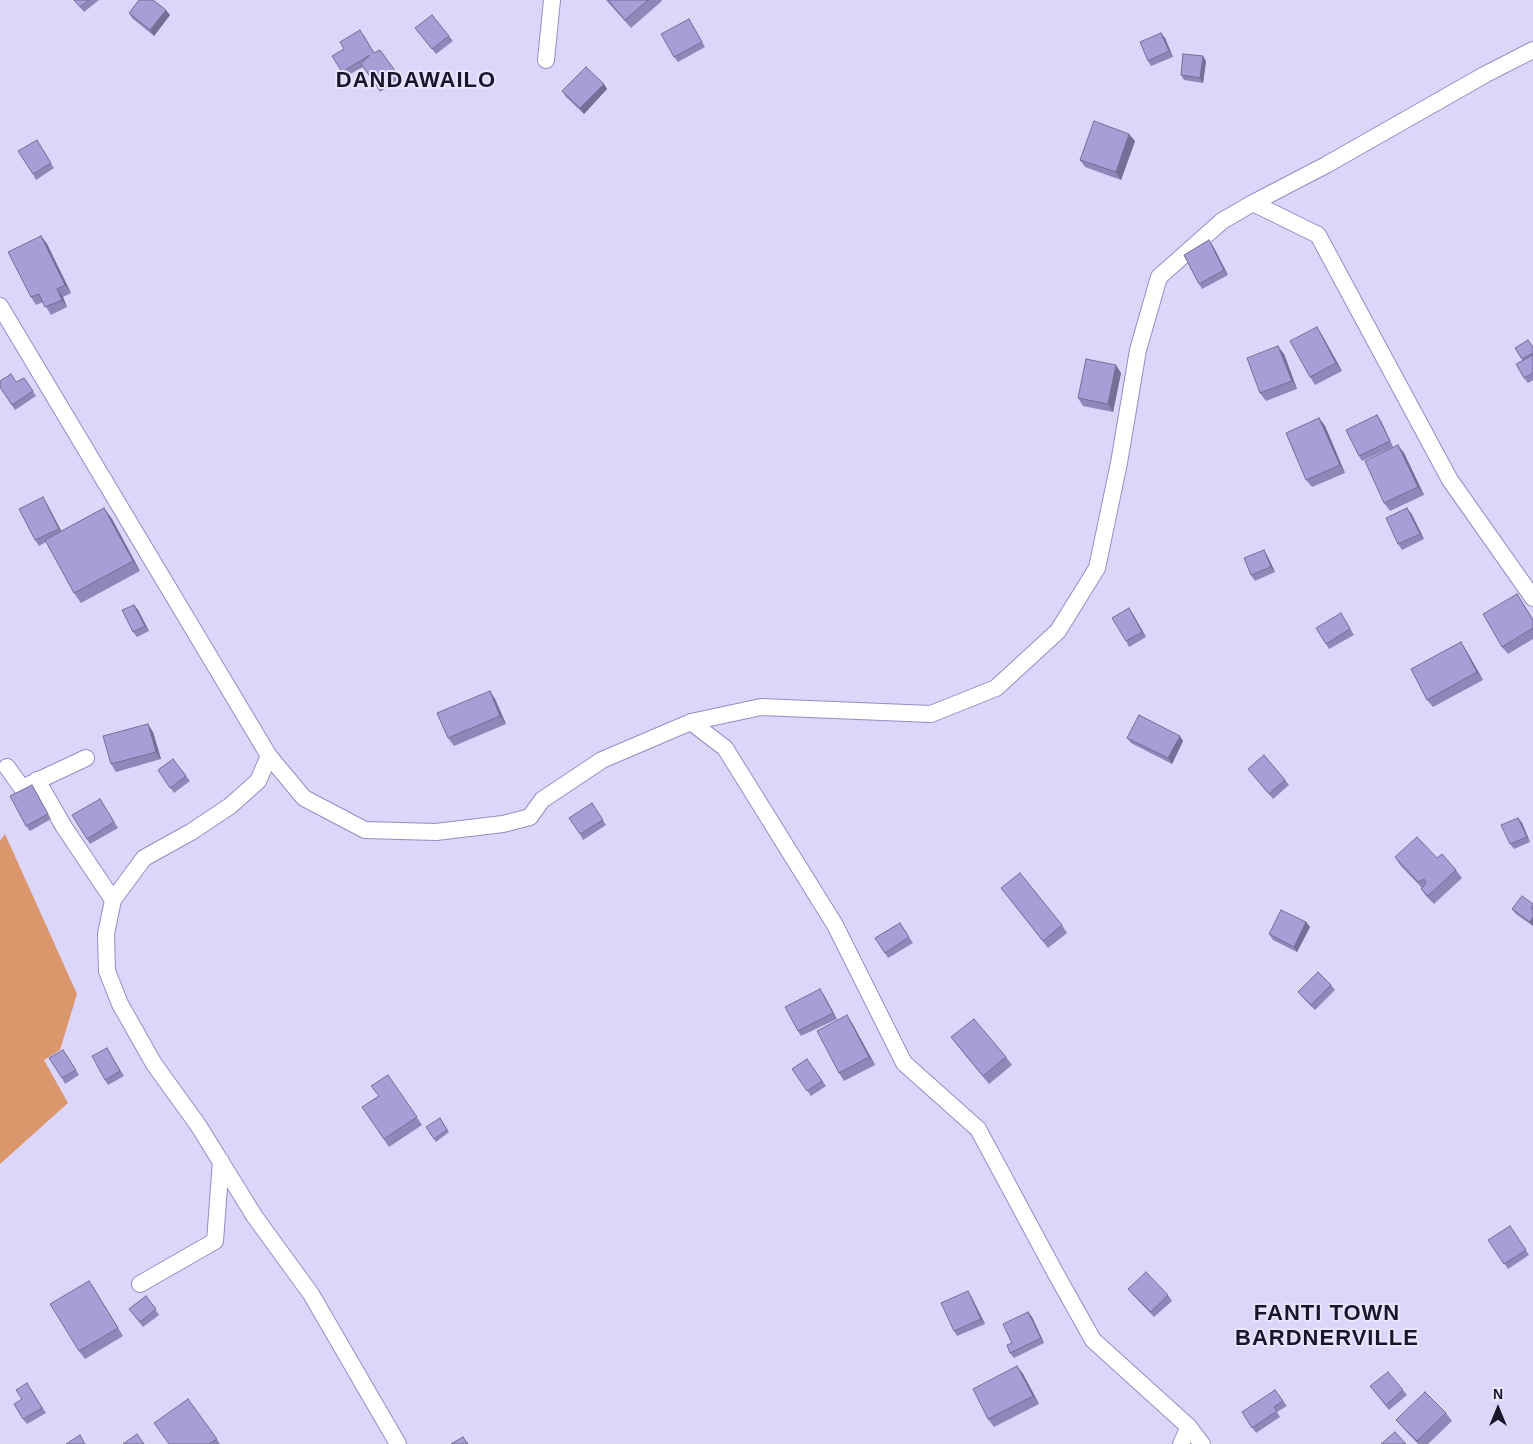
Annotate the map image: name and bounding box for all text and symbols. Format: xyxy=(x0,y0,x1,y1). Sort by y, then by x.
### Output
district label: DANDAWAILO xyxy=(335,68,497,94)
district label: FANTI TOWN BARDNERVILLE xyxy=(1234,1301,1420,1352)
north arrow xyxy=(1473,1384,1523,1434)
text: N xyxy=(1493,1386,1503,1402)

